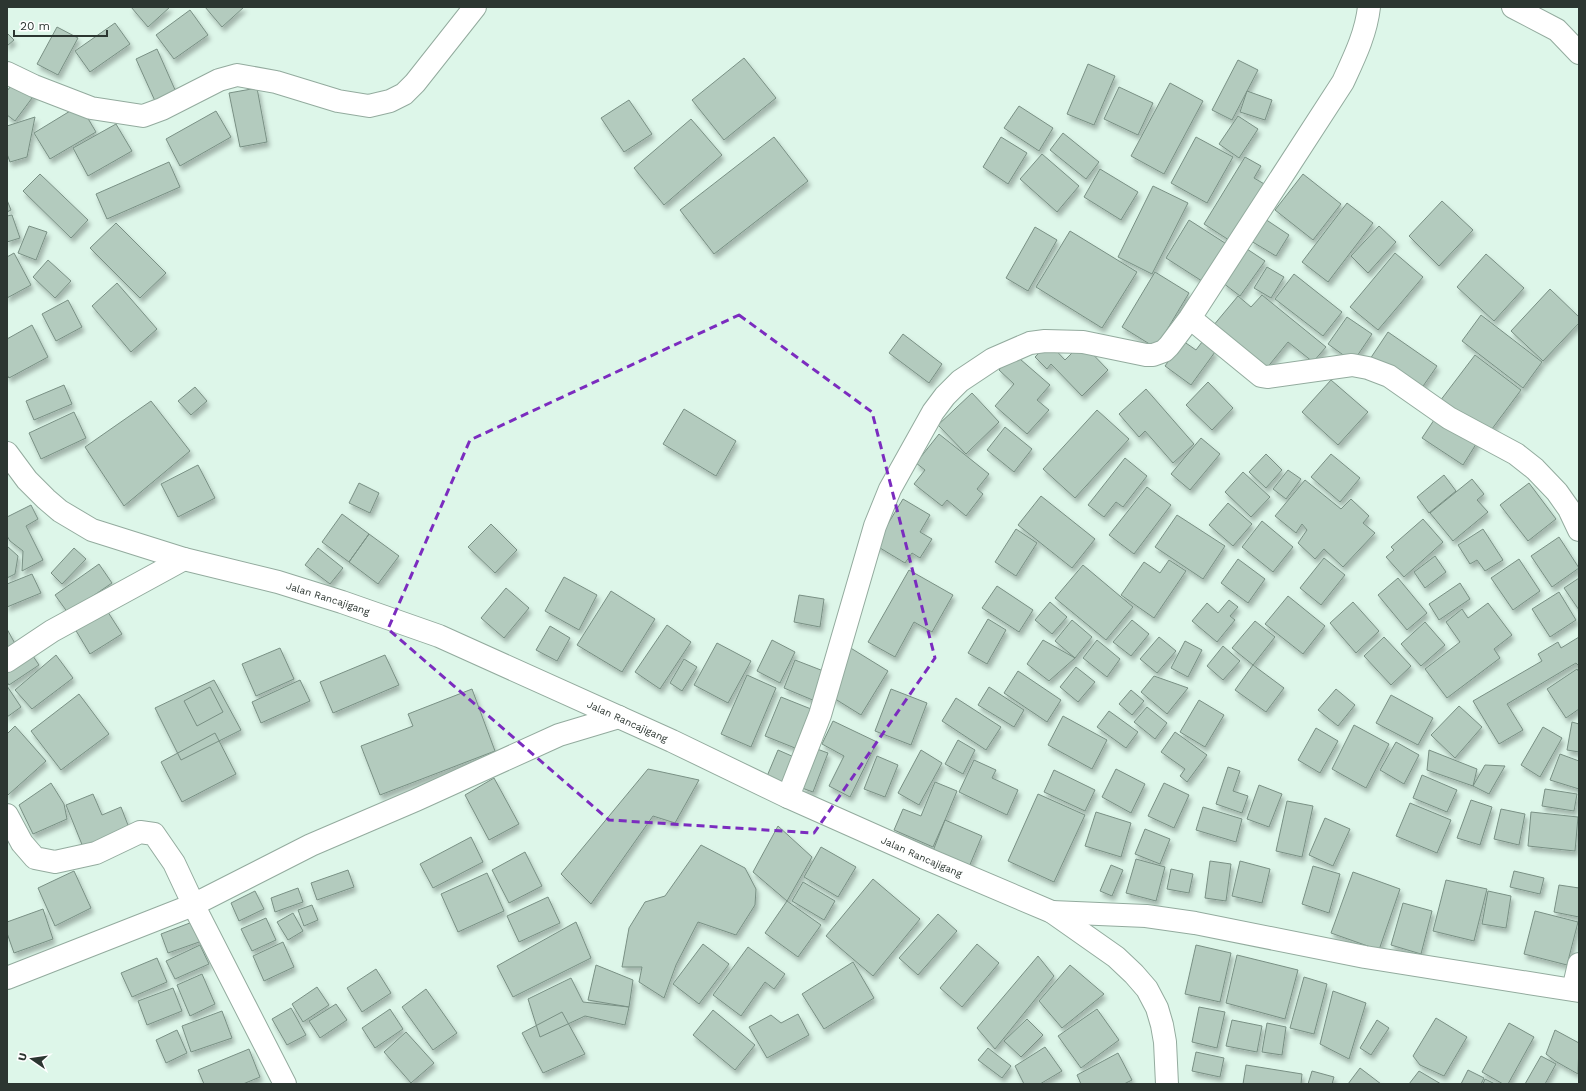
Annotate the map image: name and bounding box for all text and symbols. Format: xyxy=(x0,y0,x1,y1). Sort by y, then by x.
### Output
scale bar xyxy=(14,12,107,38)
text: 20 m xyxy=(20,19,50,33)
street label: Jalan Rancajigang xyxy=(285,579,372,617)
street label: Jalan Rancajigang xyxy=(586,698,670,744)
street label: Jalan Rancajigang xyxy=(880,834,965,879)
north arrow xyxy=(12,1039,52,1079)
text: U xyxy=(16,1051,30,1062)

